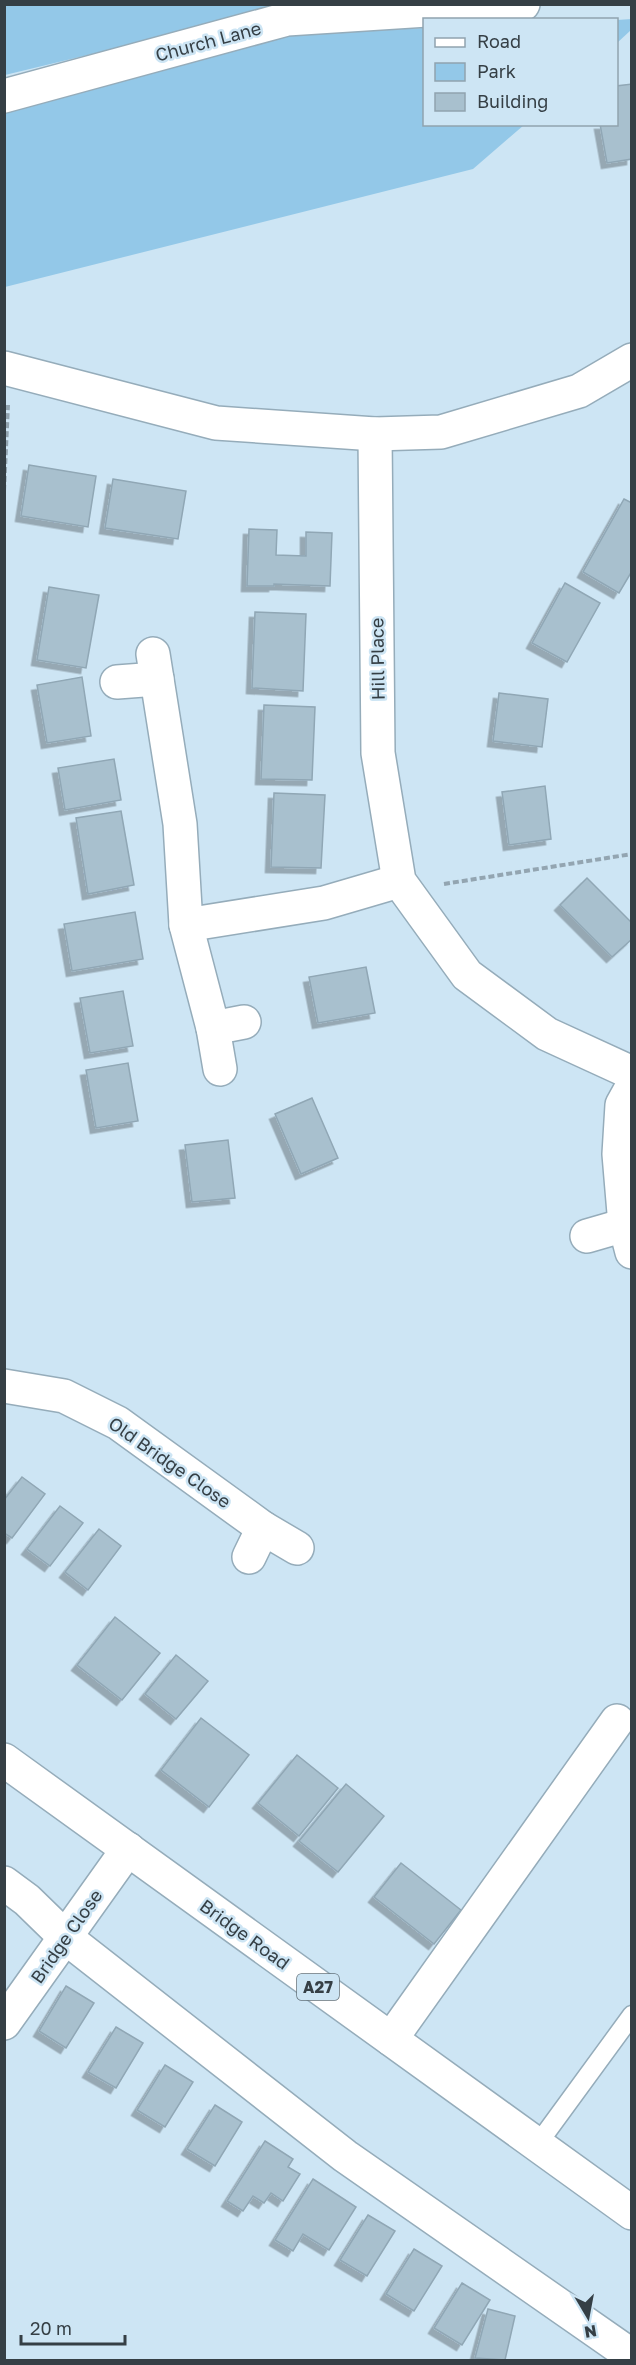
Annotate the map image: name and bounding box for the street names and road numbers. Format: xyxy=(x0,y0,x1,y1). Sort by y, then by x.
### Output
street label: Church Lane xyxy=(153,16,263,66)
street label: Hill Place xyxy=(365,618,389,700)
street label: Old Bridge Close xyxy=(105,1412,235,1512)
street label: Bridge Close xyxy=(26,1885,106,1987)
street label: Bridge Road xyxy=(196,1894,294,1974)
road number: A27 xyxy=(297,1974,339,2000)

